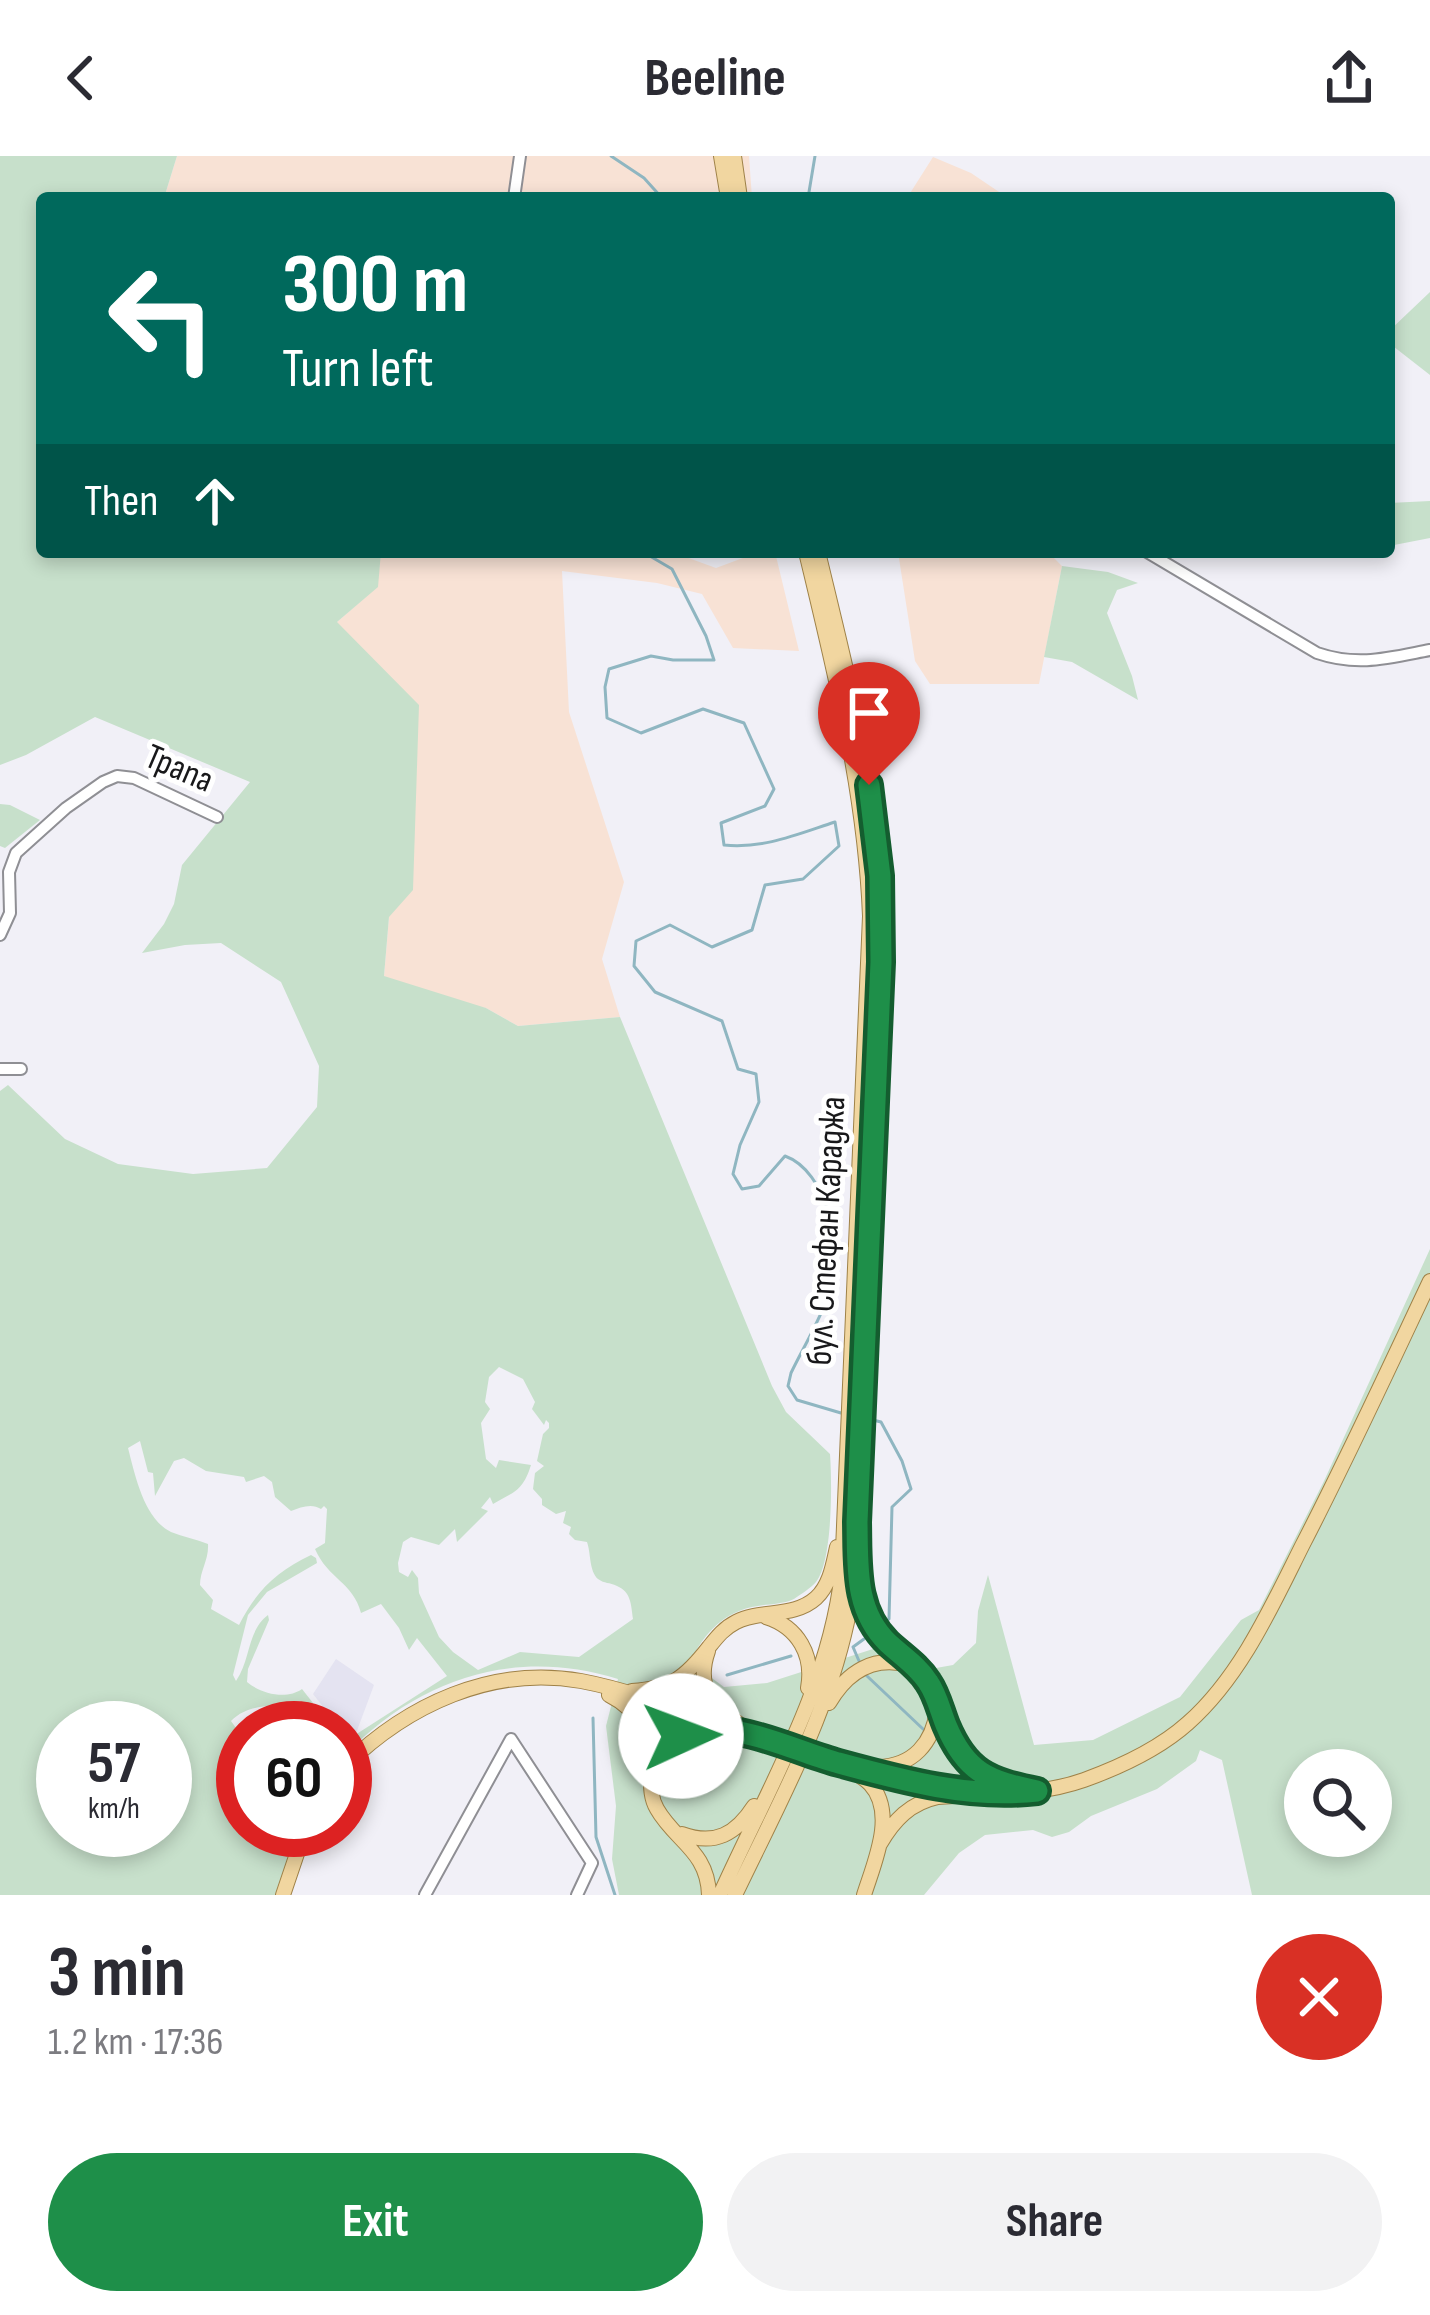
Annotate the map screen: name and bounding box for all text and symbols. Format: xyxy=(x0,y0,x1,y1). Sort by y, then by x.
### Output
icon: back xyxy=(48,45,114,111)
icon: share xyxy=(1316,45,1382,111)
text: Beeline xyxy=(644,46,786,111)
text: 300 m xyxy=(282,235,468,336)
icon: left xyxy=(84,240,240,396)
text: Turn left xyxy=(282,337,434,402)
icon: ahead xyxy=(182,468,248,534)
text: Then xyxy=(84,474,158,529)
pin xyxy=(818,662,920,785)
icon: arrive xyxy=(836,680,902,746)
street label: Трапа xyxy=(138,736,220,802)
street label: бул. Стефан Караджа xyxy=(798,1095,856,1367)
position arrow xyxy=(618,1673,744,1799)
speed limit sign: 60 xyxy=(216,1701,372,1857)
text: 57 xyxy=(88,1728,140,1800)
map controls xyxy=(1284,1749,1392,1857)
button: search xyxy=(1284,1749,1392,1857)
text: km/h xyxy=(88,1791,140,1827)
text: 3 min xyxy=(48,1930,186,2017)
button: close xyxy=(1256,1934,1382,2060)
text: 1.2 km · 17:36 xyxy=(48,2019,223,2066)
button: Exit xyxy=(48,2153,703,2291)
button: Share xyxy=(727,2153,1382,2291)

